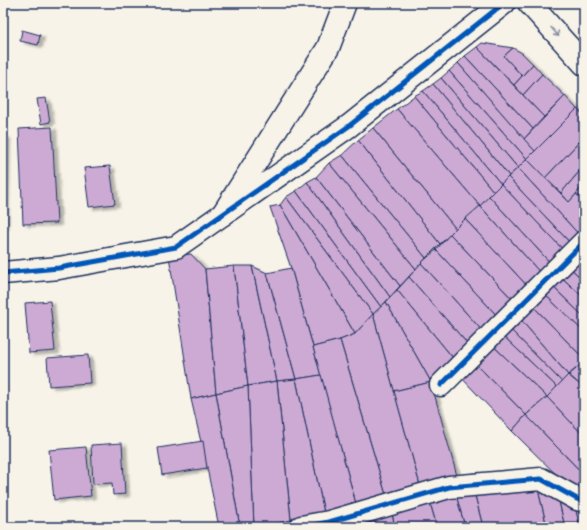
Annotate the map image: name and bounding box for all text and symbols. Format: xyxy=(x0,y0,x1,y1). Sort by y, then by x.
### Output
one-way arrow xyxy=(550,27,559,38)

